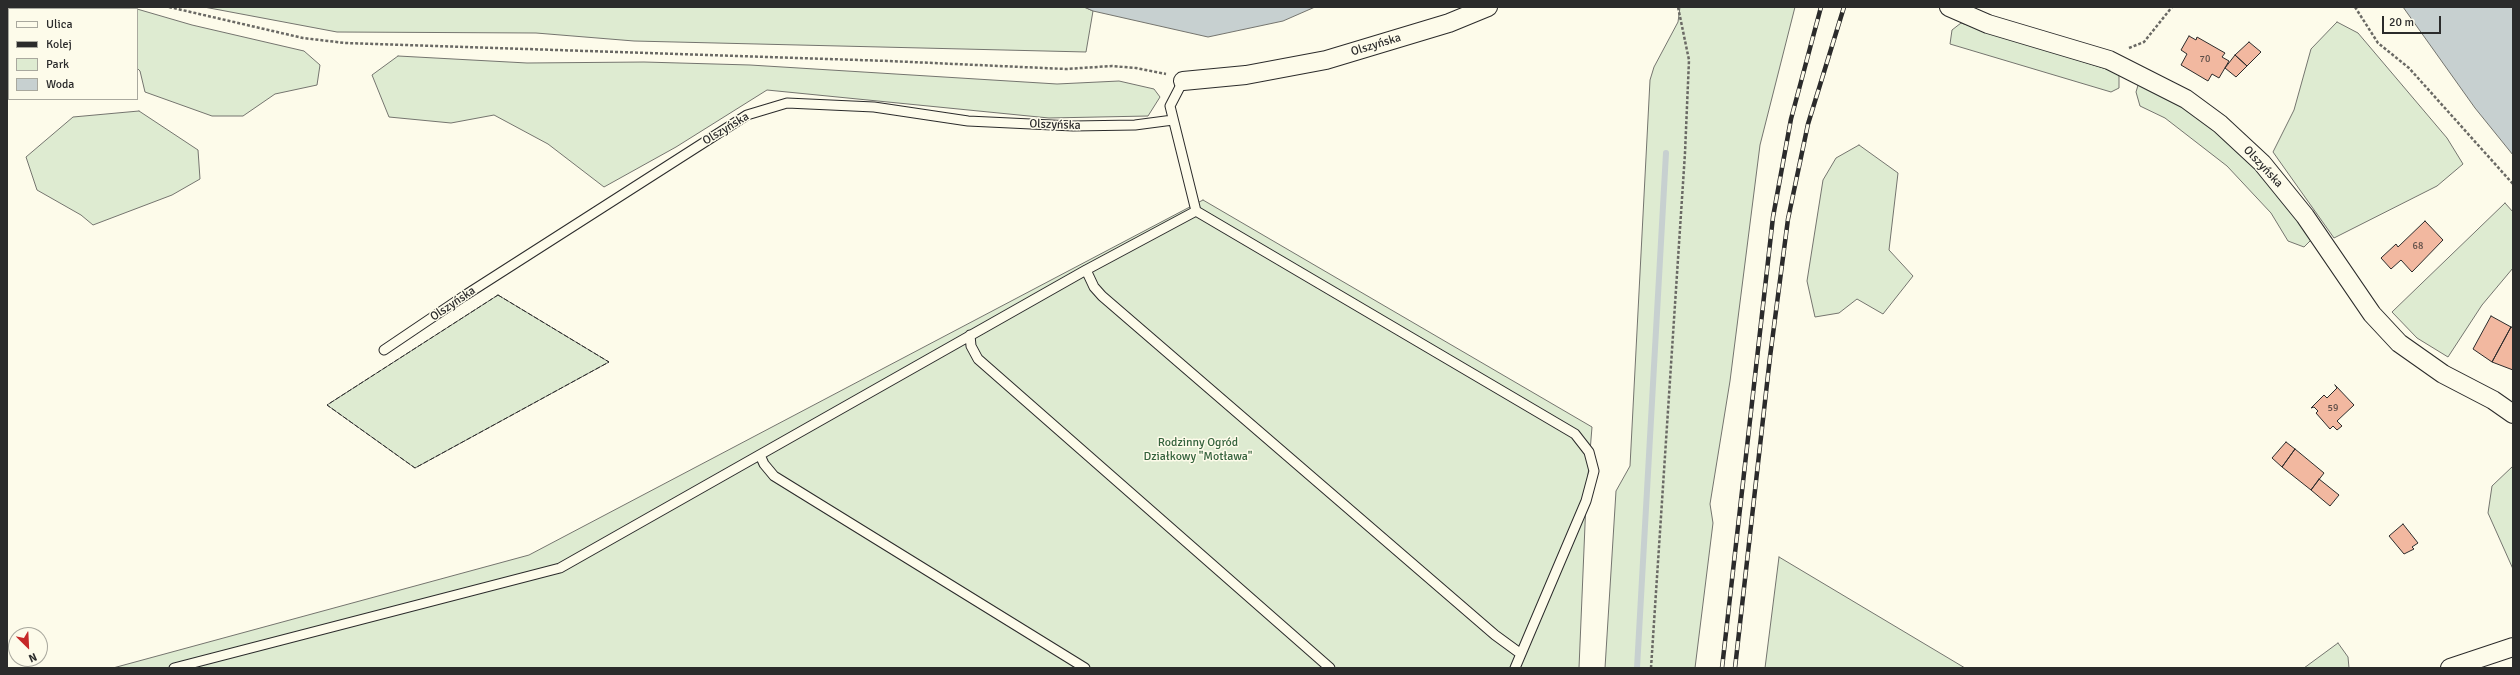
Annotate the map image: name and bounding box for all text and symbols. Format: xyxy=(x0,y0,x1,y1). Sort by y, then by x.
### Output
legend xyxy=(8,8,138,100)
scale bar xyxy=(2384,8,2443,34)
text: 20 m xyxy=(2389,15,2414,30)
text: Ulica xyxy=(46,17,73,32)
street label: Olszyńska xyxy=(1349,31,1403,59)
text: Kolej xyxy=(46,37,72,52)
house number: 70 xyxy=(2200,53,2210,65)
text: Park xyxy=(46,57,69,72)
text: Woda xyxy=(46,77,74,92)
street label: Olszyńska xyxy=(700,110,752,148)
street label: Olszyńska xyxy=(1029,117,1081,133)
street label: Olszyńska xyxy=(2240,143,2286,191)
house number: 68 xyxy=(2413,240,2423,252)
street label: Olszyńska xyxy=(428,284,478,324)
house number: 59 xyxy=(2328,402,2338,414)
park label: Rodzinny Ogród Działkowy "Motława" xyxy=(1144,436,1252,464)
north arrow xyxy=(8,627,48,667)
text: N xyxy=(27,650,39,665)

